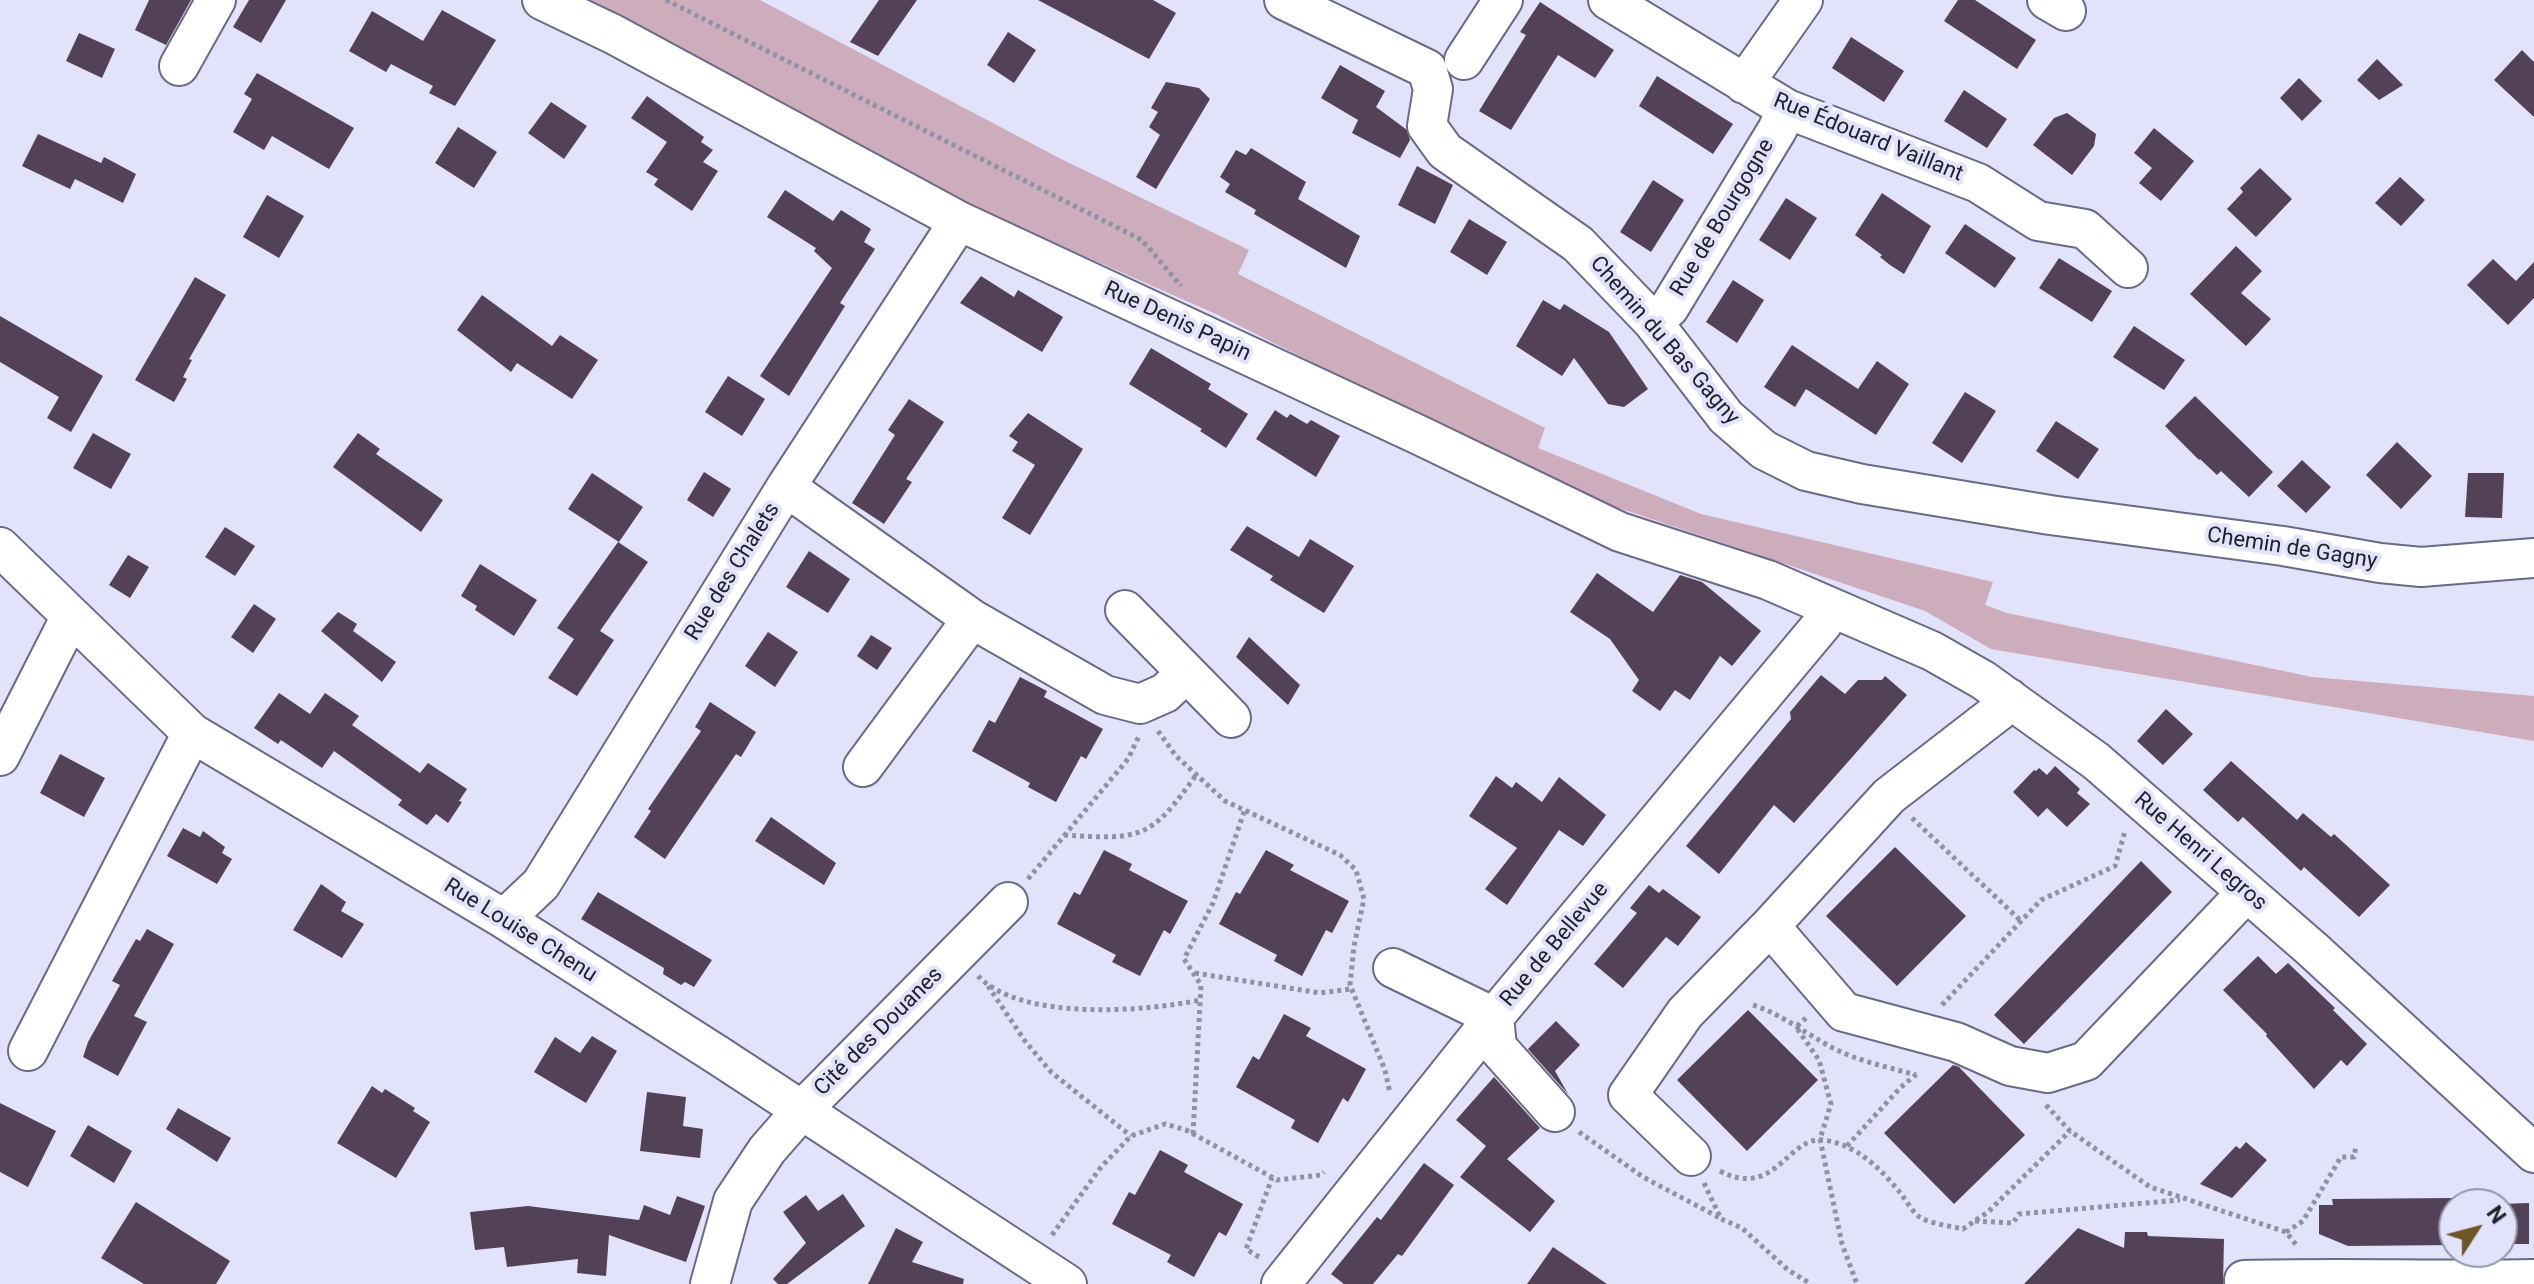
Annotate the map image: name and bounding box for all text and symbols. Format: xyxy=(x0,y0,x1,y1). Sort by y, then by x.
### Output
street label: Rue Édouard Vaillant xyxy=(1769,88,1967,188)
street label: Rue de Bourgogne xyxy=(1666,134,1780,302)
street label: Chemin du Bas Gagny xyxy=(1584,251,1744,431)
street label: Rue Denis Papin xyxy=(1099,276,1255,368)
street label: Rue des Chalets xyxy=(680,498,786,646)
street label: Chemin de Gagny xyxy=(2205,523,2379,575)
street label: Rue Henri Legros xyxy=(2128,787,2272,917)
street label: Rue Louise Chenu xyxy=(439,873,601,989)
street label: Rue de Bellevue xyxy=(1495,877,1615,1013)
street label: Cité des Douanes xyxy=(809,962,949,1102)
north arrow xyxy=(2438,1188,2518,1268)
text: N xyxy=(2482,1201,2511,1228)

